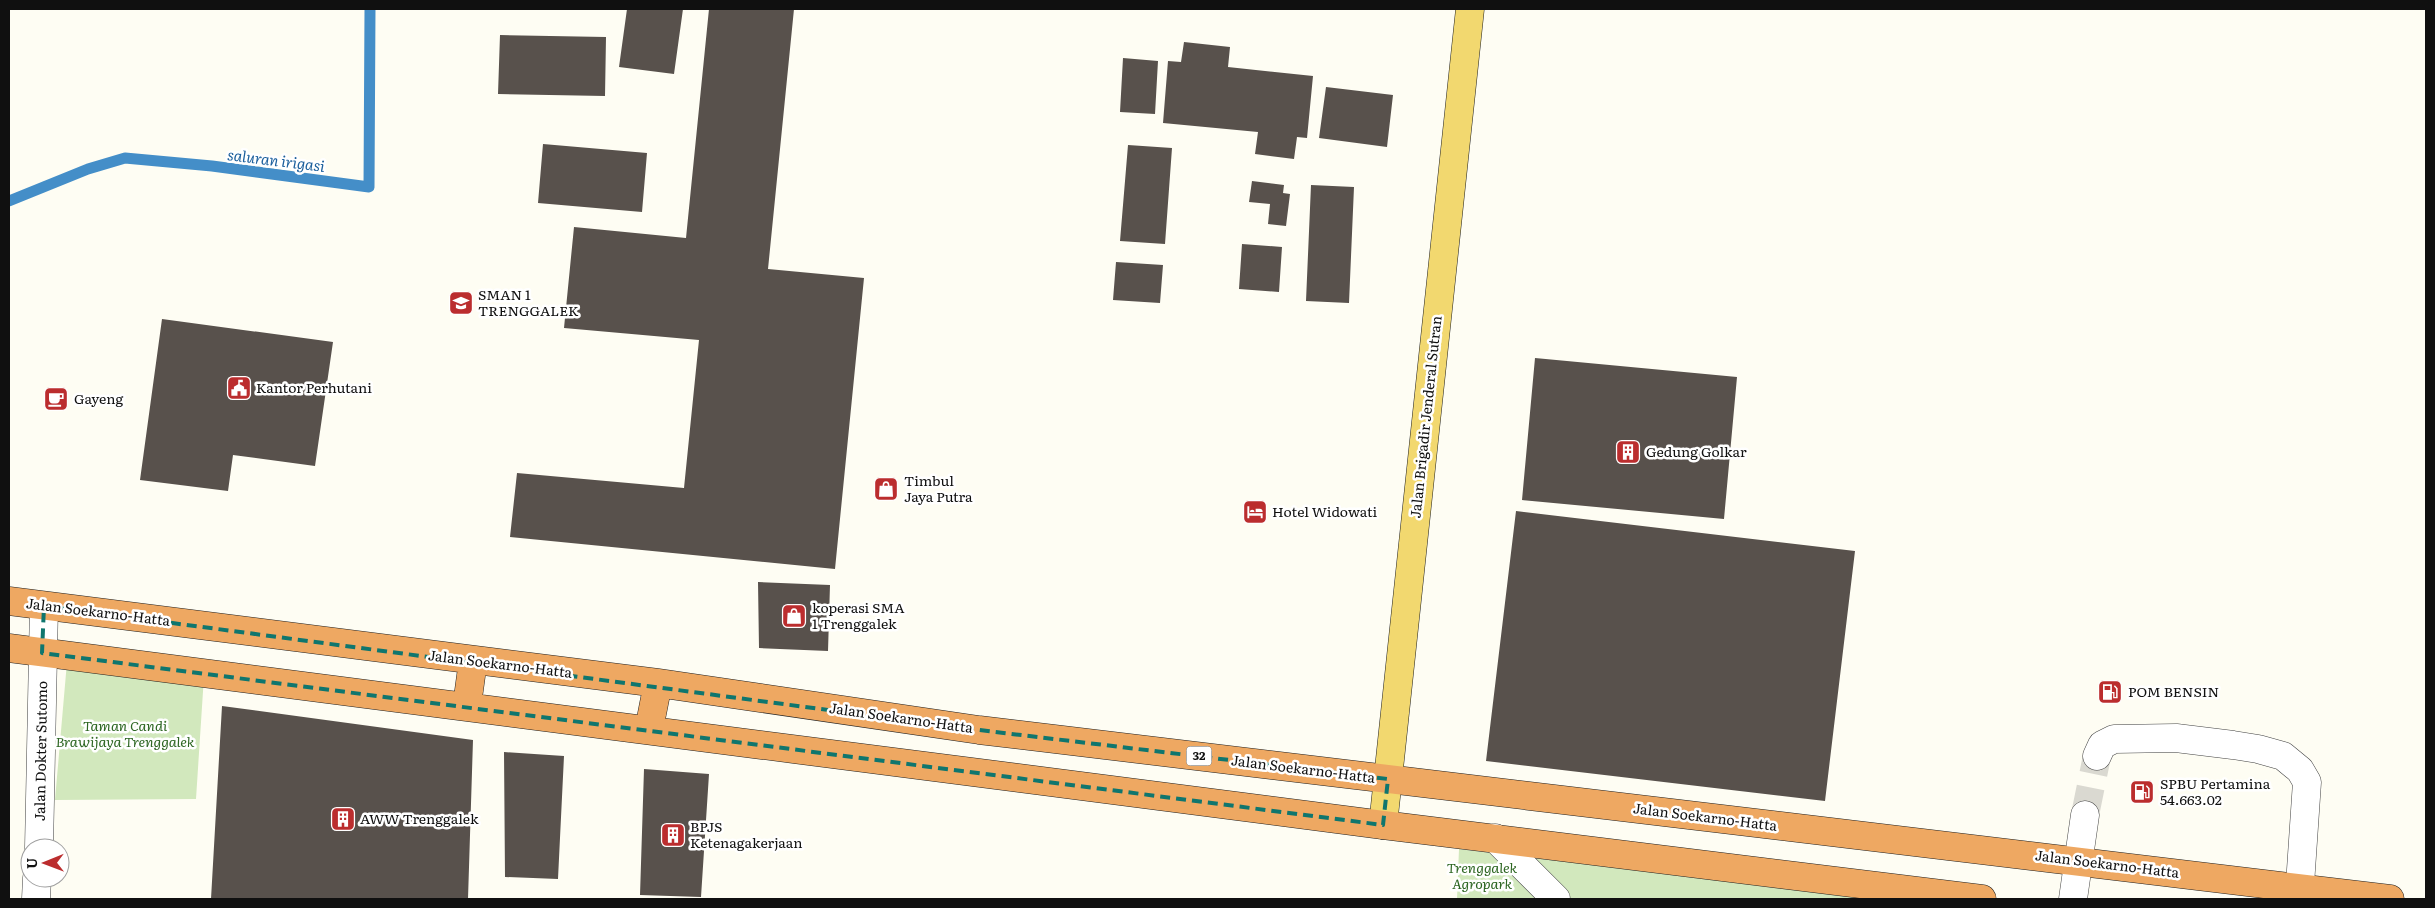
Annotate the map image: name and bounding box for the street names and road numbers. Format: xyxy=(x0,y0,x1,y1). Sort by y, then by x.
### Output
street label: Jalan Brigadir Jenderal Sutran xyxy=(1404,315,1446,519)
street label: Jalan Soekarno-Hatta xyxy=(25,592,172,630)
street label: Jalan Soekarno-Hatta xyxy=(427,644,574,682)
street label: Jalan Dokter Sutomo xyxy=(29,681,51,821)
street label: Jalan Soekarno-Hatta xyxy=(828,697,975,737)
road number: 32 xyxy=(1186,746,1212,766)
street label: Jalan Soekarno-Hatta xyxy=(1230,749,1377,787)
street label: Jalan Soekarno-Hatta xyxy=(1632,797,1779,835)
street label: Jalan Soekarno-Hatta xyxy=(2034,844,2181,882)

